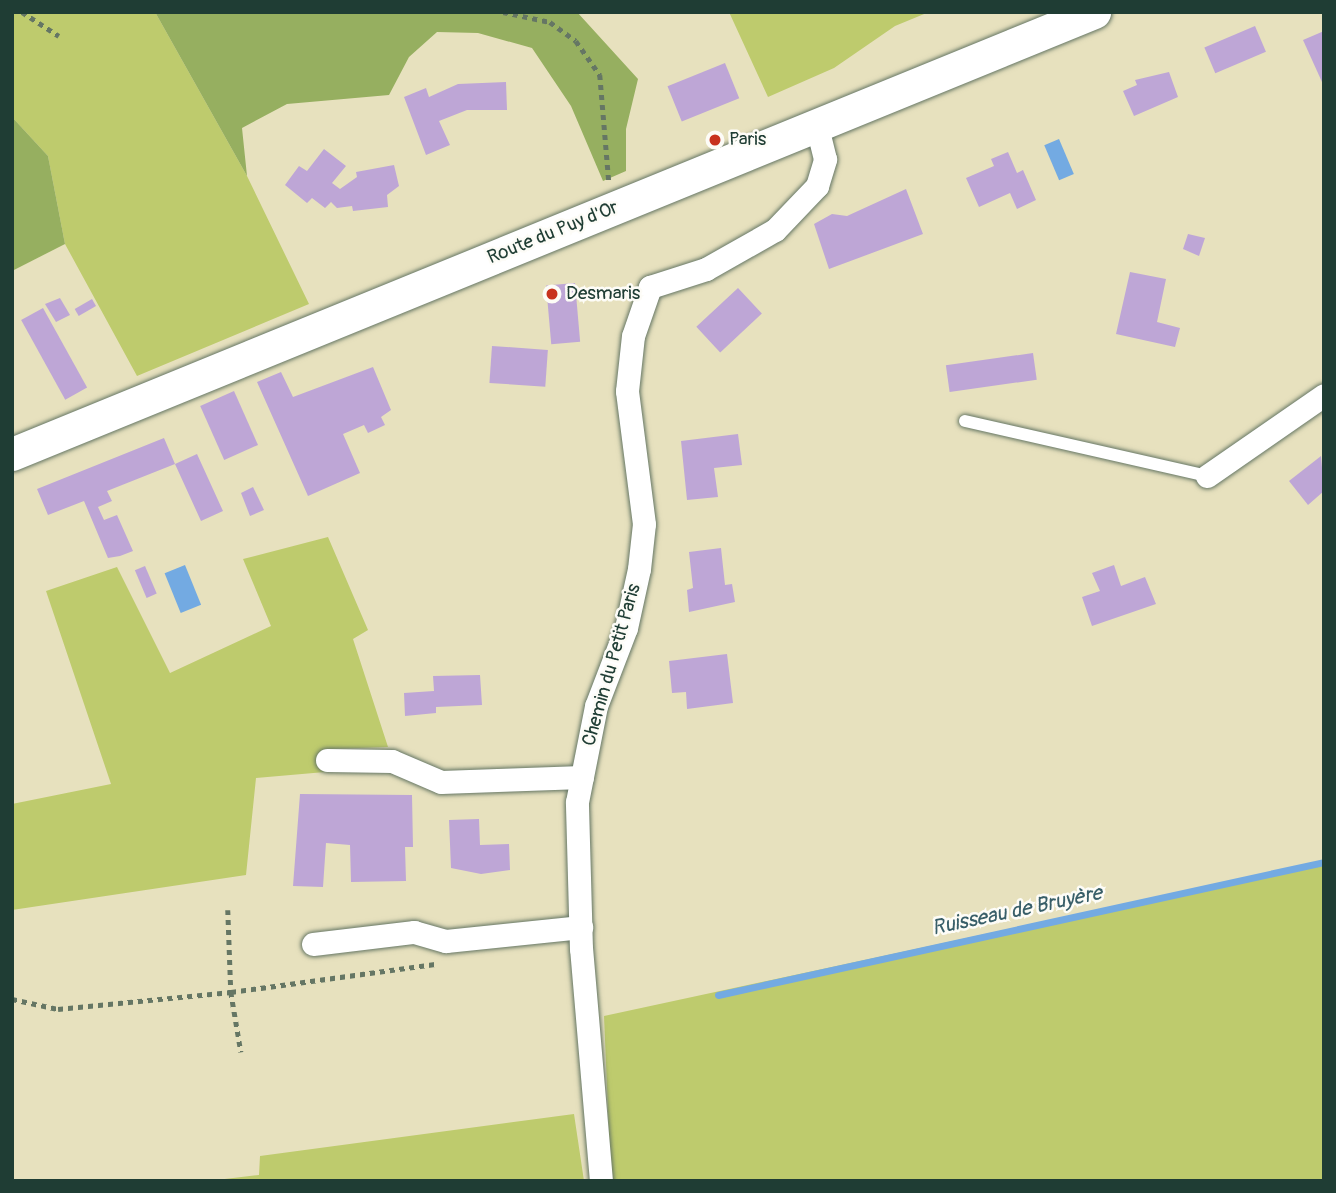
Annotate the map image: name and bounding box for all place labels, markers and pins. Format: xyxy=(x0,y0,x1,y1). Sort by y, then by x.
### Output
place label: Paris xyxy=(729,129,766,151)
marker: Paris xyxy=(707,132,723,148)
place label: Desmaris xyxy=(566,283,640,305)
marker: Desmaris xyxy=(544,286,560,302)

